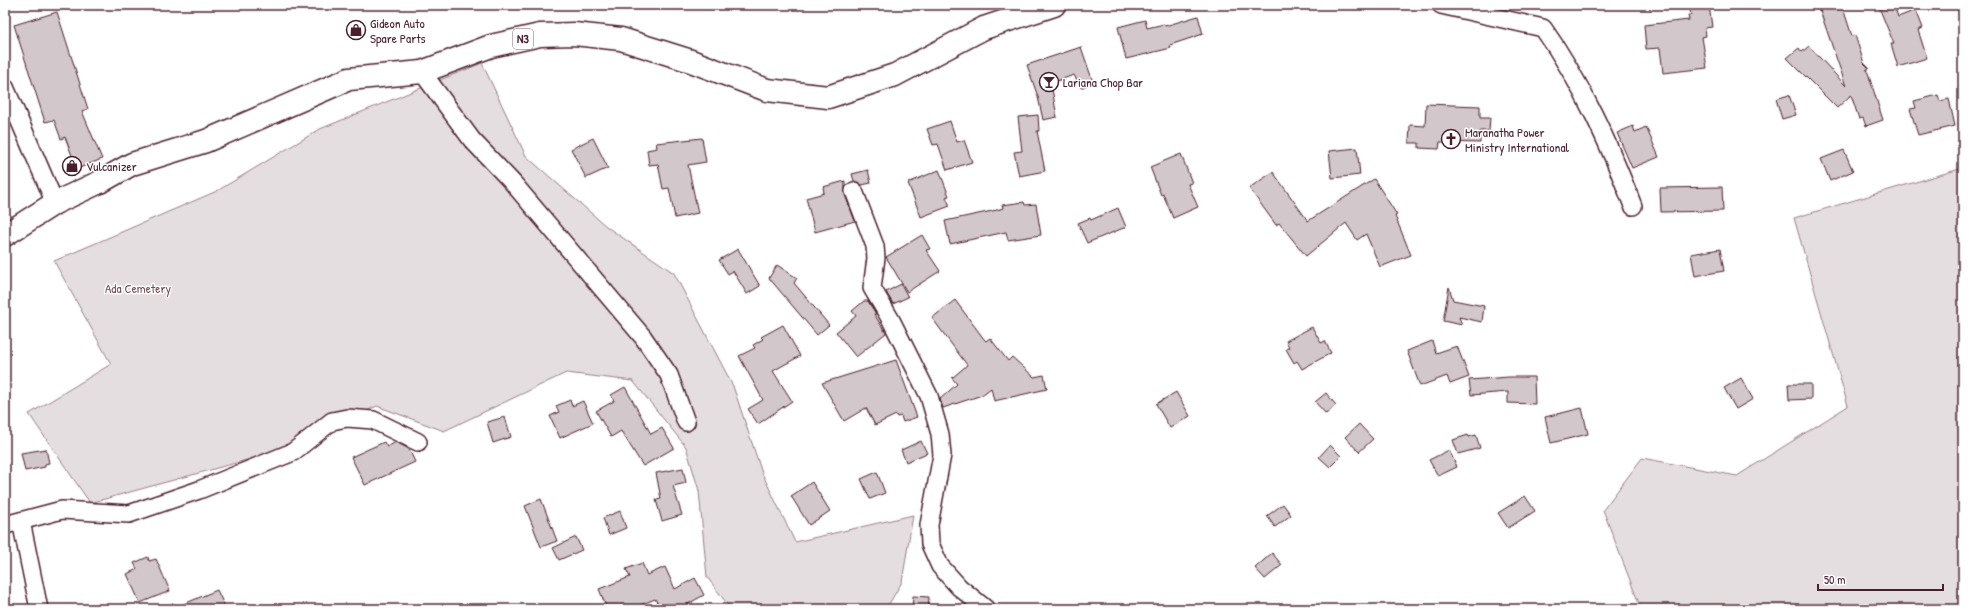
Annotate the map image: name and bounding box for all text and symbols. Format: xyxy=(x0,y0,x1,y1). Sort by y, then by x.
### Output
place label: Gideon Auto Spare Parts xyxy=(370,14,426,47)
shop icon: Gideon Auto Spare Parts xyxy=(345,19,367,41)
road number: N3 xyxy=(513,29,533,49)
bar icon: Lariana Chop Bar xyxy=(1038,71,1060,93)
place label: Lariana Chop Bar xyxy=(1063,73,1143,91)
place label: Maranatha Power Ministry International xyxy=(1465,123,1570,156)
church icon: Maranatha Power Ministry International xyxy=(1440,128,1462,150)
shop icon: Vulcanizer xyxy=(61,155,83,177)
place label: Vulcanizer xyxy=(86,157,137,175)
park label: Ada Cemetery xyxy=(105,279,171,297)
scale bar xyxy=(1818,566,1943,592)
text: 50 m xyxy=(1824,571,1845,588)

